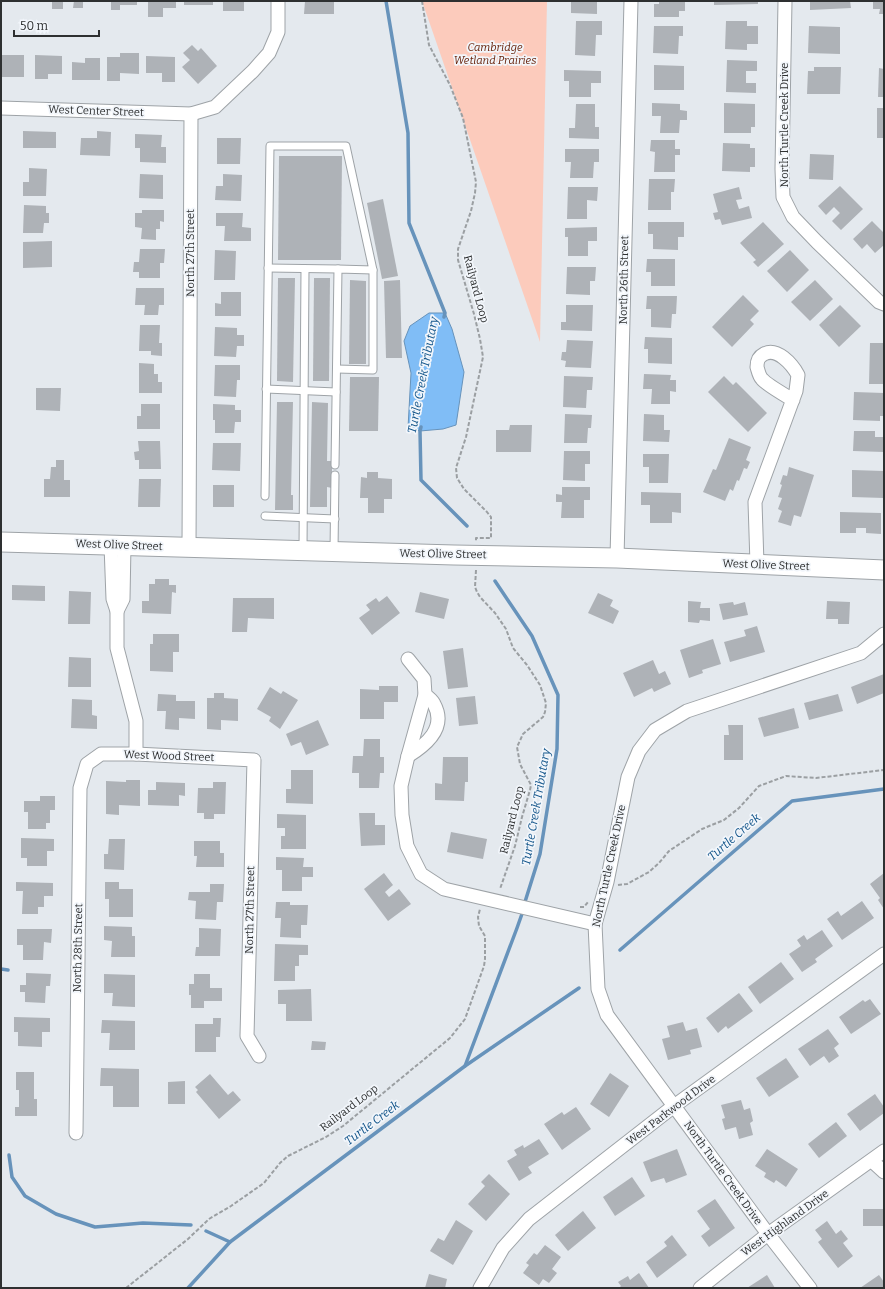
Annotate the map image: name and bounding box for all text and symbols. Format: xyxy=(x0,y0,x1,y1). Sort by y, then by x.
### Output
scale bar xyxy=(14,12,99,38)
text: 50 m xyxy=(20,19,49,33)
park label: Cambridge Wetland Prairies xyxy=(454,41,536,67)
street label: North Turtle Creek Drive xyxy=(778,63,791,187)
street label: West Center Street xyxy=(48,103,144,119)
street label: North 27th Street xyxy=(184,209,197,297)
street label: North 26th Street xyxy=(617,235,631,325)
street label: Railyard Loop xyxy=(461,254,491,325)
water label: Turtle Creek Tributary xyxy=(405,315,441,434)
street label: West Olive Street xyxy=(75,537,163,553)
street label: West Olive Street xyxy=(399,547,487,561)
street label: West Olive Street xyxy=(722,557,810,573)
water label: Turtle Creek Tributary xyxy=(519,747,553,867)
street label: West Wood Street xyxy=(123,748,215,764)
street label: Railyard Loop xyxy=(497,784,527,855)
street label: North Turtle Creek Drive xyxy=(590,804,628,928)
water label: Turtle Creek xyxy=(705,810,763,864)
street label: North 27th Street xyxy=(243,866,257,954)
street label: North 28th Street xyxy=(71,903,85,993)
street label: West Parkwood Drive xyxy=(624,1072,718,1148)
street label: Railyard Loop xyxy=(317,1082,381,1134)
water label: Turtle Creek xyxy=(342,1098,403,1148)
street label: North Turtle Creek Drive xyxy=(681,1119,765,1227)
street label: West Highland Drive xyxy=(739,1187,831,1259)

